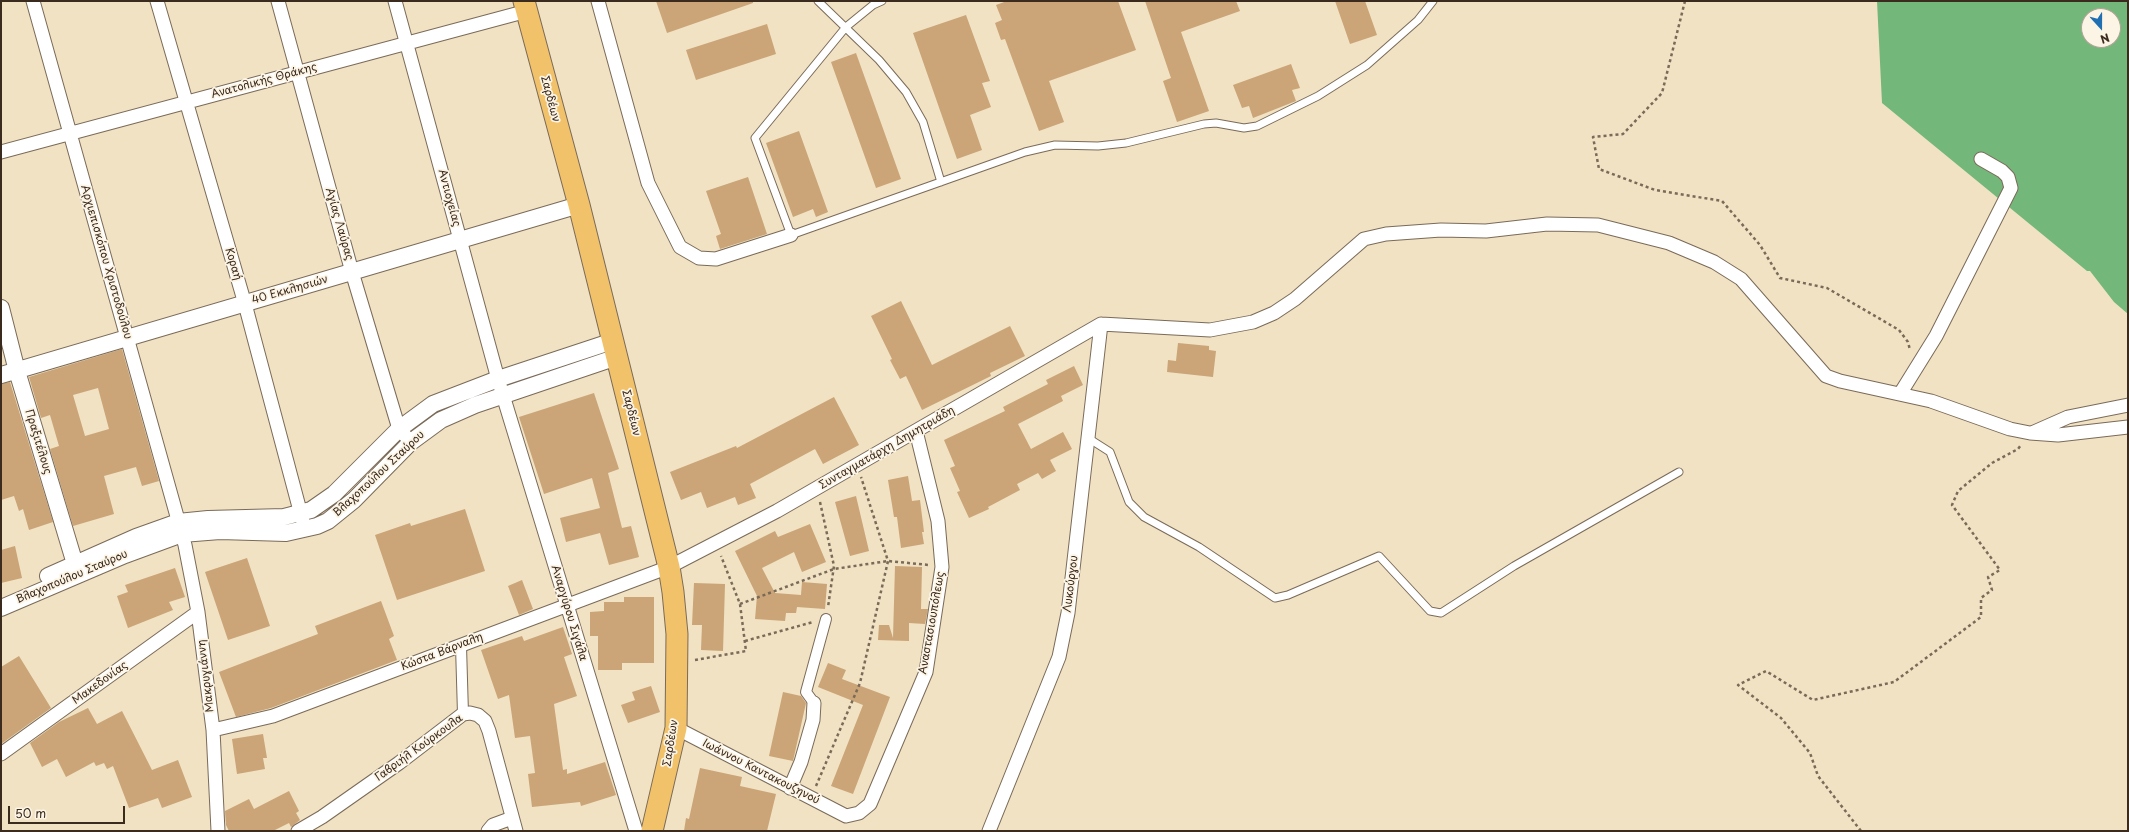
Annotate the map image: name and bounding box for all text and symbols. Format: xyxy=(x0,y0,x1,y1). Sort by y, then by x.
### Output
north arrow xyxy=(2081,8,2121,48)
text: N xyxy=(2098,29,2112,48)
street label: Ανατολικής Θράκης xyxy=(210,61,318,101)
street label: Σαρδέων xyxy=(537,74,563,124)
street label: Αντιοχείας xyxy=(435,168,463,228)
street label: Αρχιεπισκόπου Χριστοδούλου xyxy=(78,183,134,341)
street label: Αγίας Λαύρας xyxy=(322,186,356,262)
street label: Κοραή xyxy=(222,246,244,282)
street label: 40 Εκκλησιών xyxy=(250,273,330,307)
street label: Σαρδέων xyxy=(619,388,643,438)
street label: Συνταγματάρχη Δημητριάδη xyxy=(817,404,957,492)
street label: Πραξιτέλους xyxy=(22,408,54,476)
street label: Βλαχοπούλου Σταύρου xyxy=(331,428,427,520)
street label: Βλαχοπούλου Σταύρου xyxy=(14,547,130,607)
street label: Λυκούργου xyxy=(1061,555,1081,613)
street label: Αναργύρου Σιγάλα xyxy=(548,563,590,663)
street label: Αναστασιουπόλεως xyxy=(916,571,948,675)
street label: Κώστα Βάρναλη xyxy=(399,630,485,674)
street label: Μακρυγιάννη xyxy=(195,639,217,713)
street label: Μακεδονίας xyxy=(70,659,130,707)
street label: Γαβριήλ Κούρκουλα xyxy=(373,712,465,784)
street label: Σαρδέων xyxy=(661,719,681,767)
street label: Ιωάννου Καντακουζηνού xyxy=(700,737,822,807)
scale bar xyxy=(10,798,127,824)
text: 50 m xyxy=(15,804,46,822)

